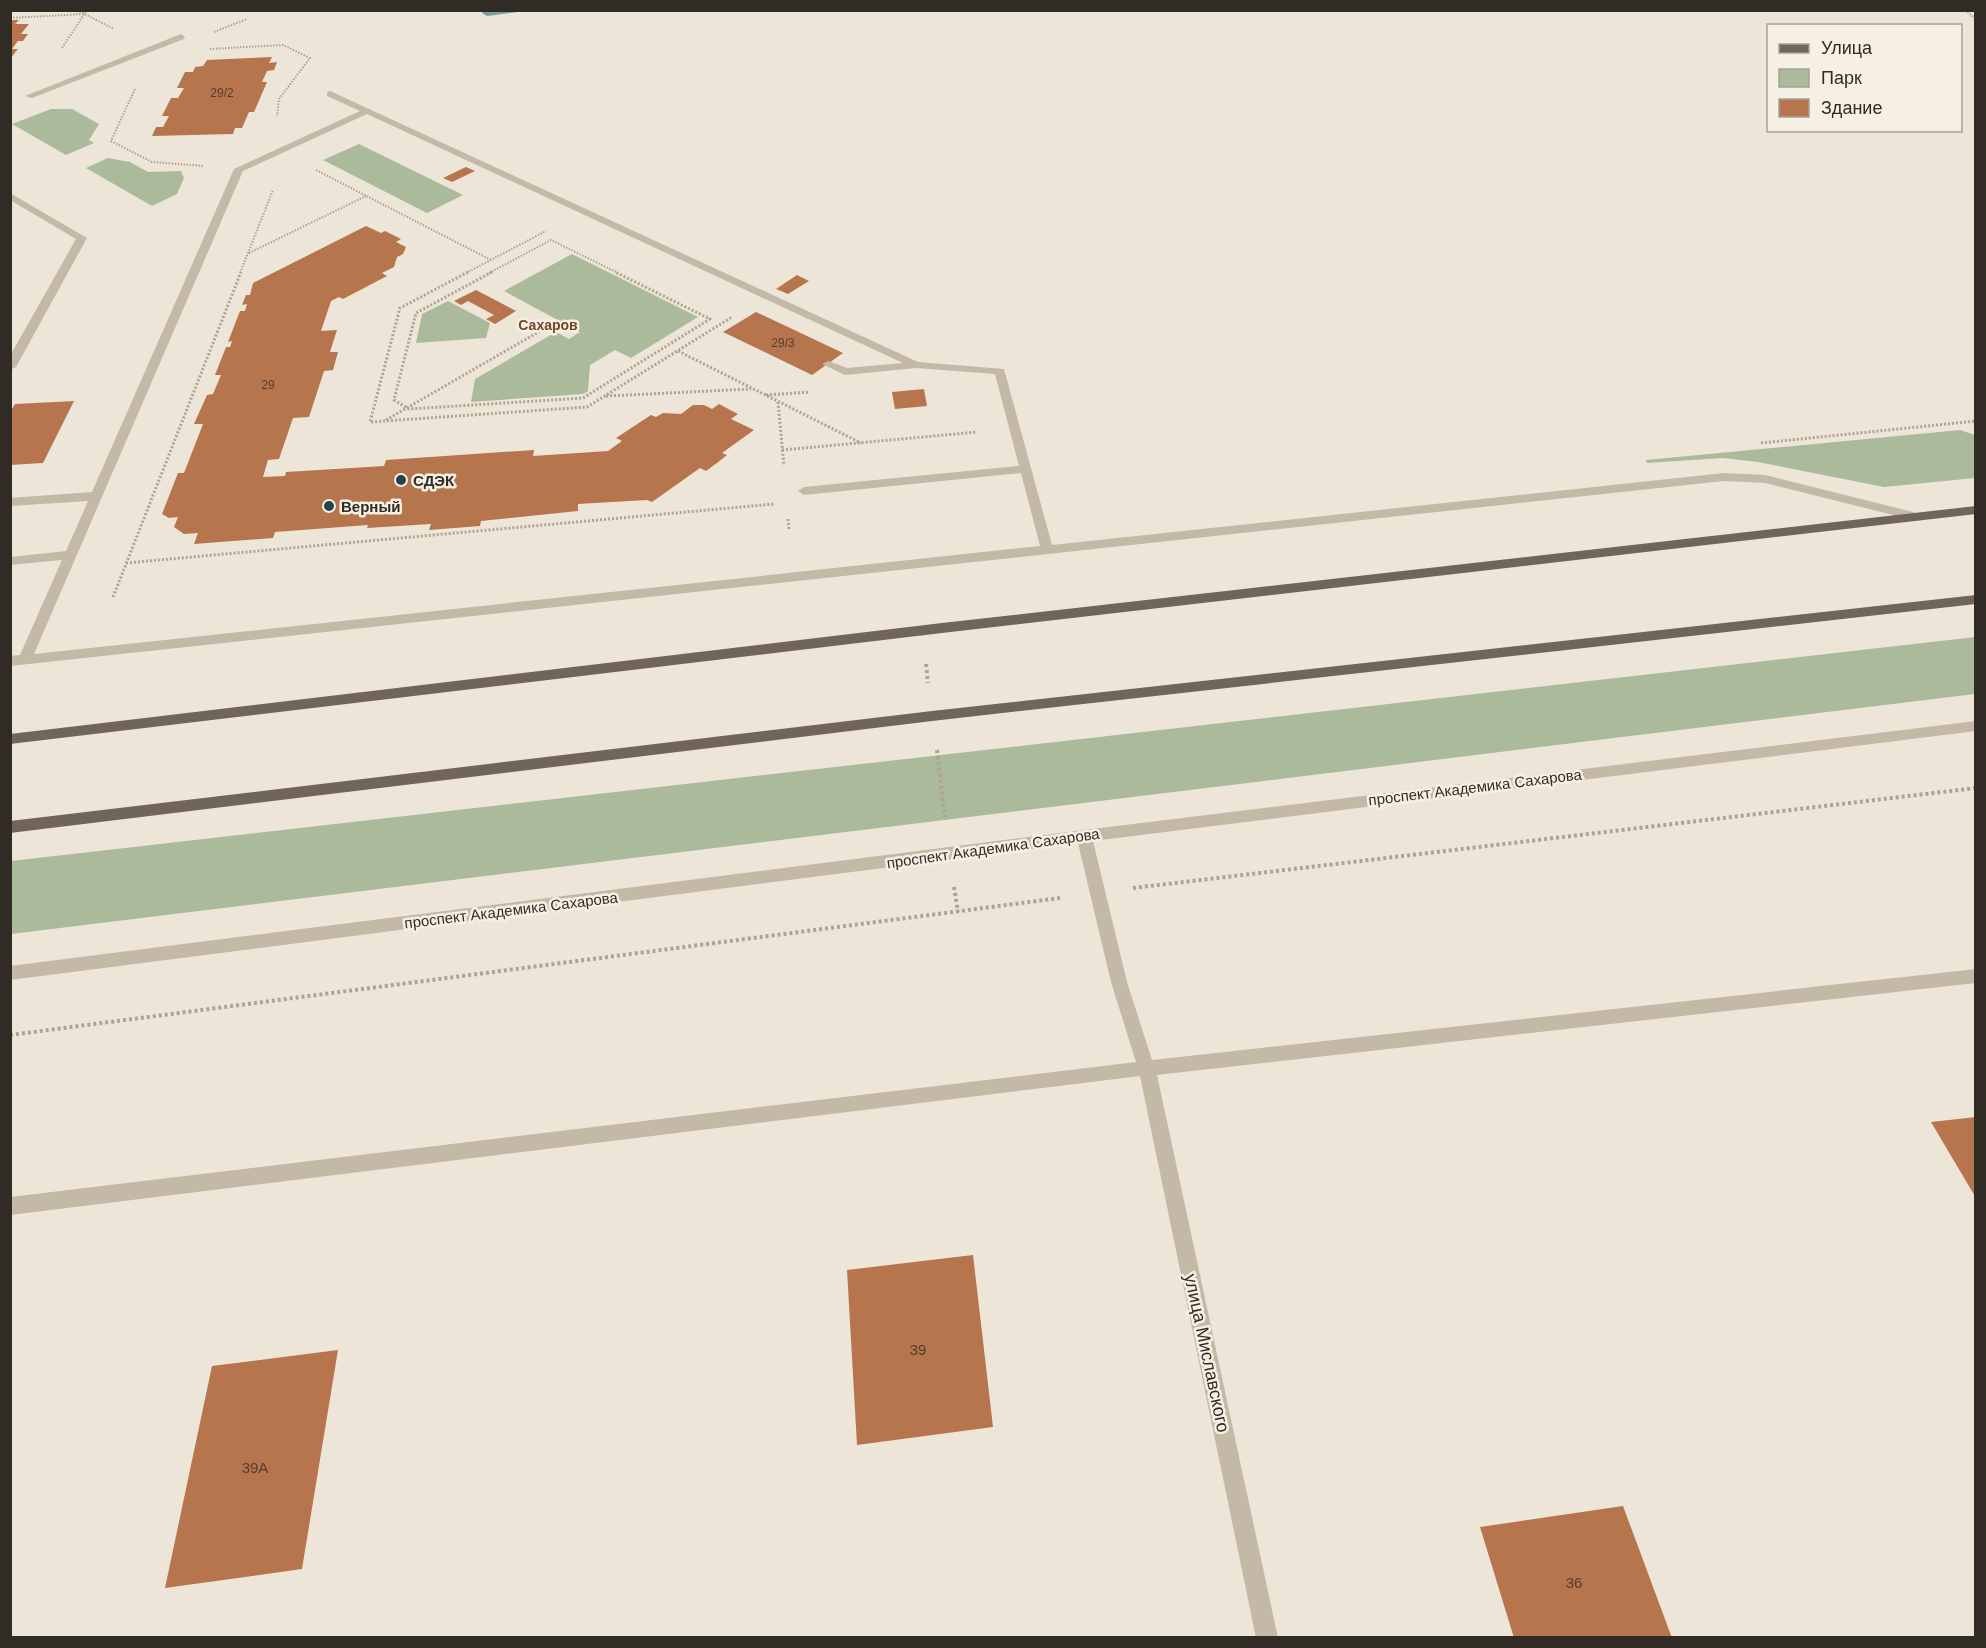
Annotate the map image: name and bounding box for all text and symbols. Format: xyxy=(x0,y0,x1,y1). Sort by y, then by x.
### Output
legend xyxy=(1767,24,1962,132)
text: Улица xyxy=(1821,38,1873,58)
text: Парк xyxy=(1821,68,1862,88)
house number: 29/2 xyxy=(210,86,234,100)
text: Здание xyxy=(1821,98,1882,118)
district label: Сахаров xyxy=(518,317,578,333)
house number: 29/3 xyxy=(771,336,795,350)
house number: 29 xyxy=(261,378,275,392)
place label: СДЭК xyxy=(413,472,455,489)
marker: СДЭК xyxy=(394,473,408,487)
place label: Верный xyxy=(341,498,400,515)
marker: Верный xyxy=(322,499,336,513)
street label: проспект Академика Сахарова xyxy=(1367,765,1583,809)
street label: проспект Академика Сахарова xyxy=(885,825,1101,871)
street label: проспект Академика Сахарова xyxy=(403,888,619,932)
street label: улица Миславского xyxy=(1180,1272,1234,1434)
house number: 39 xyxy=(910,1341,926,1358)
house number: 39А xyxy=(242,1459,268,1476)
house number: 36 xyxy=(1566,1574,1582,1591)

